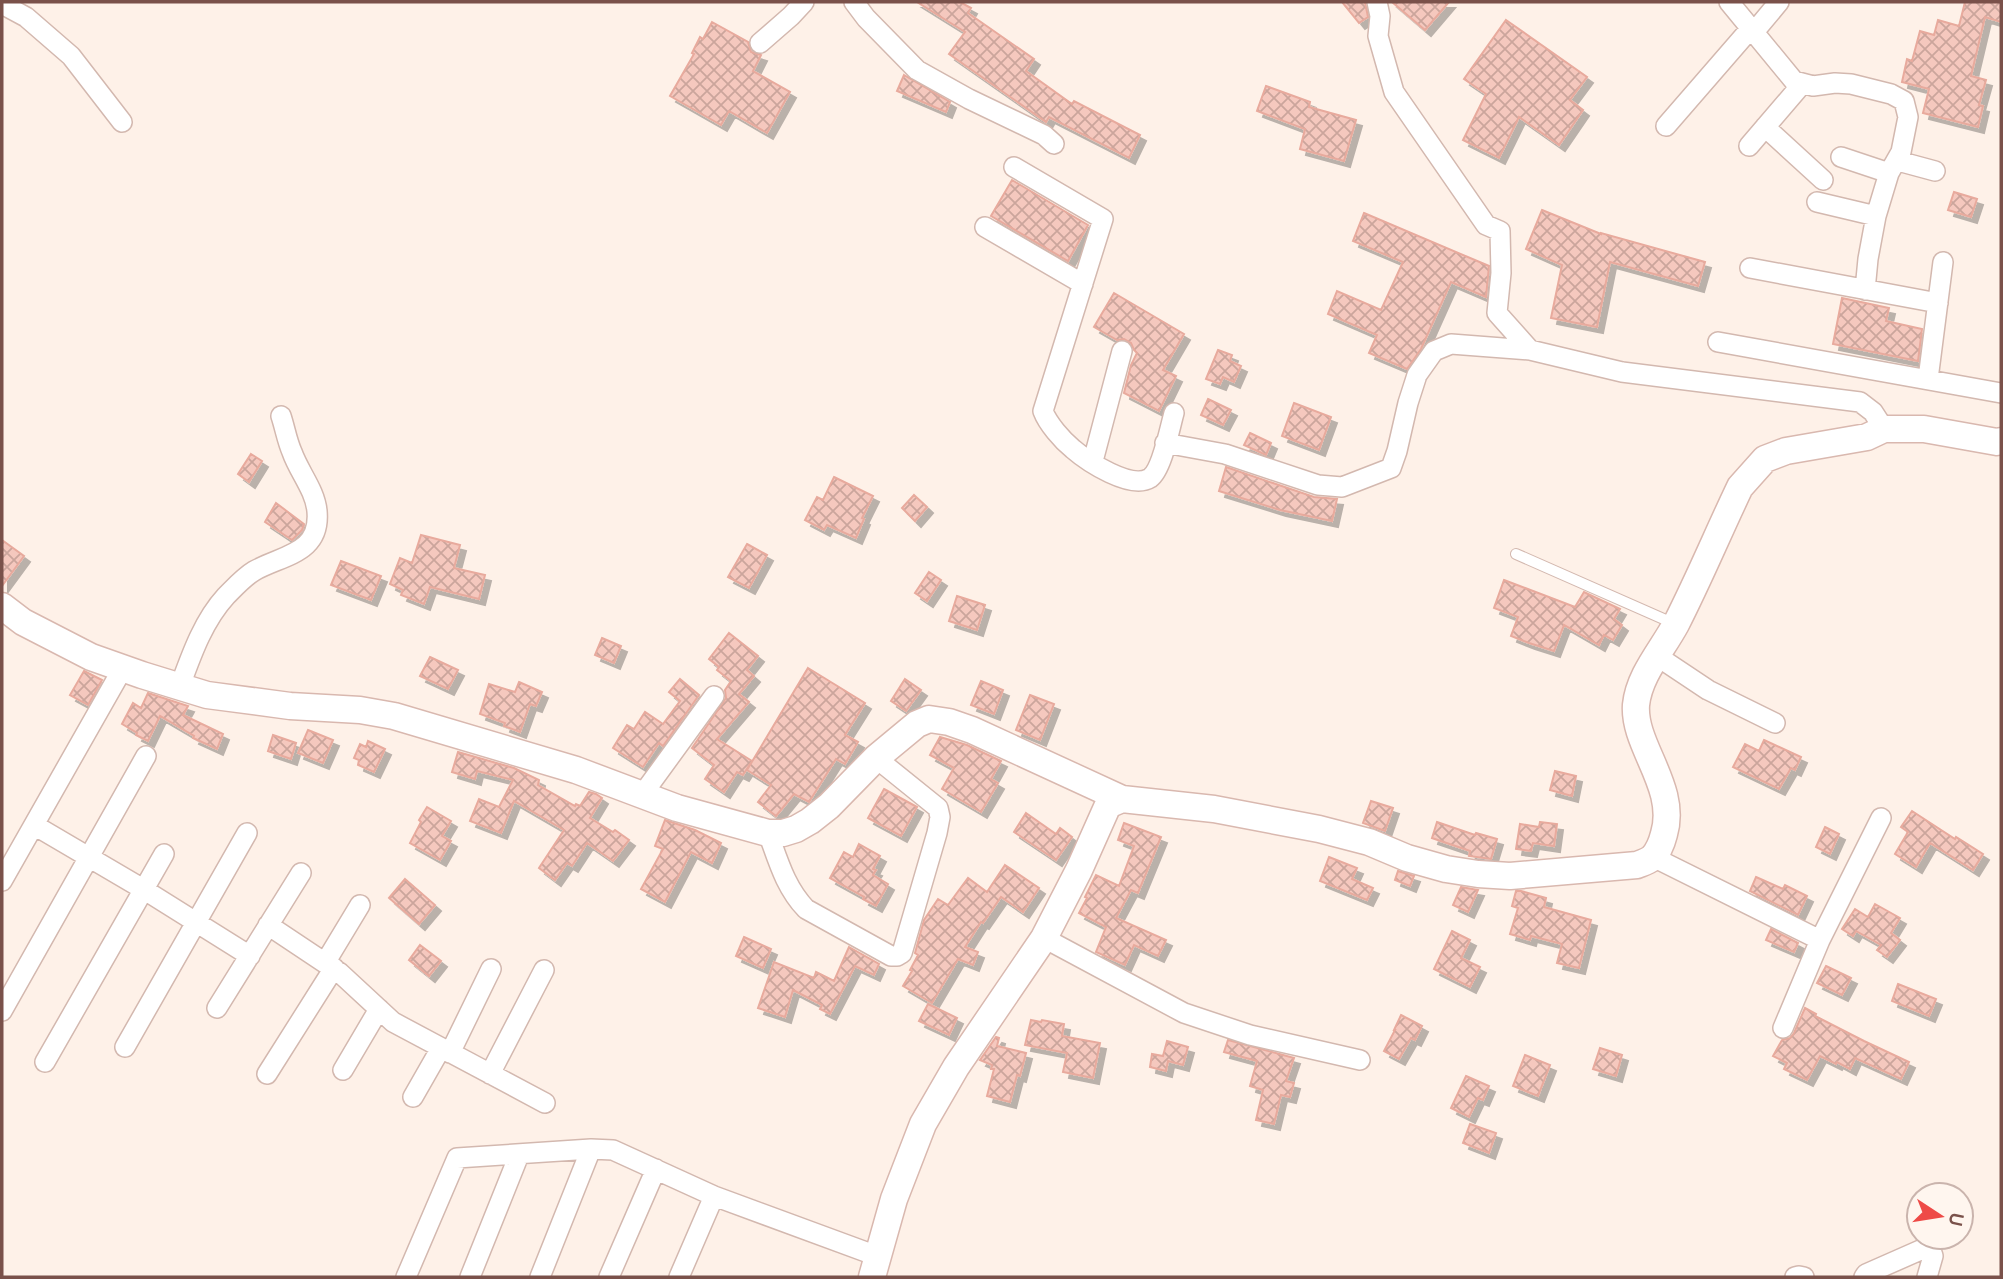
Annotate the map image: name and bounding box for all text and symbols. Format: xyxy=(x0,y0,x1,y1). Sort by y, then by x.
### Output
north arrow xyxy=(1905,1181,1975,1251)
text: U xyxy=(1942,1210,1968,1228)

